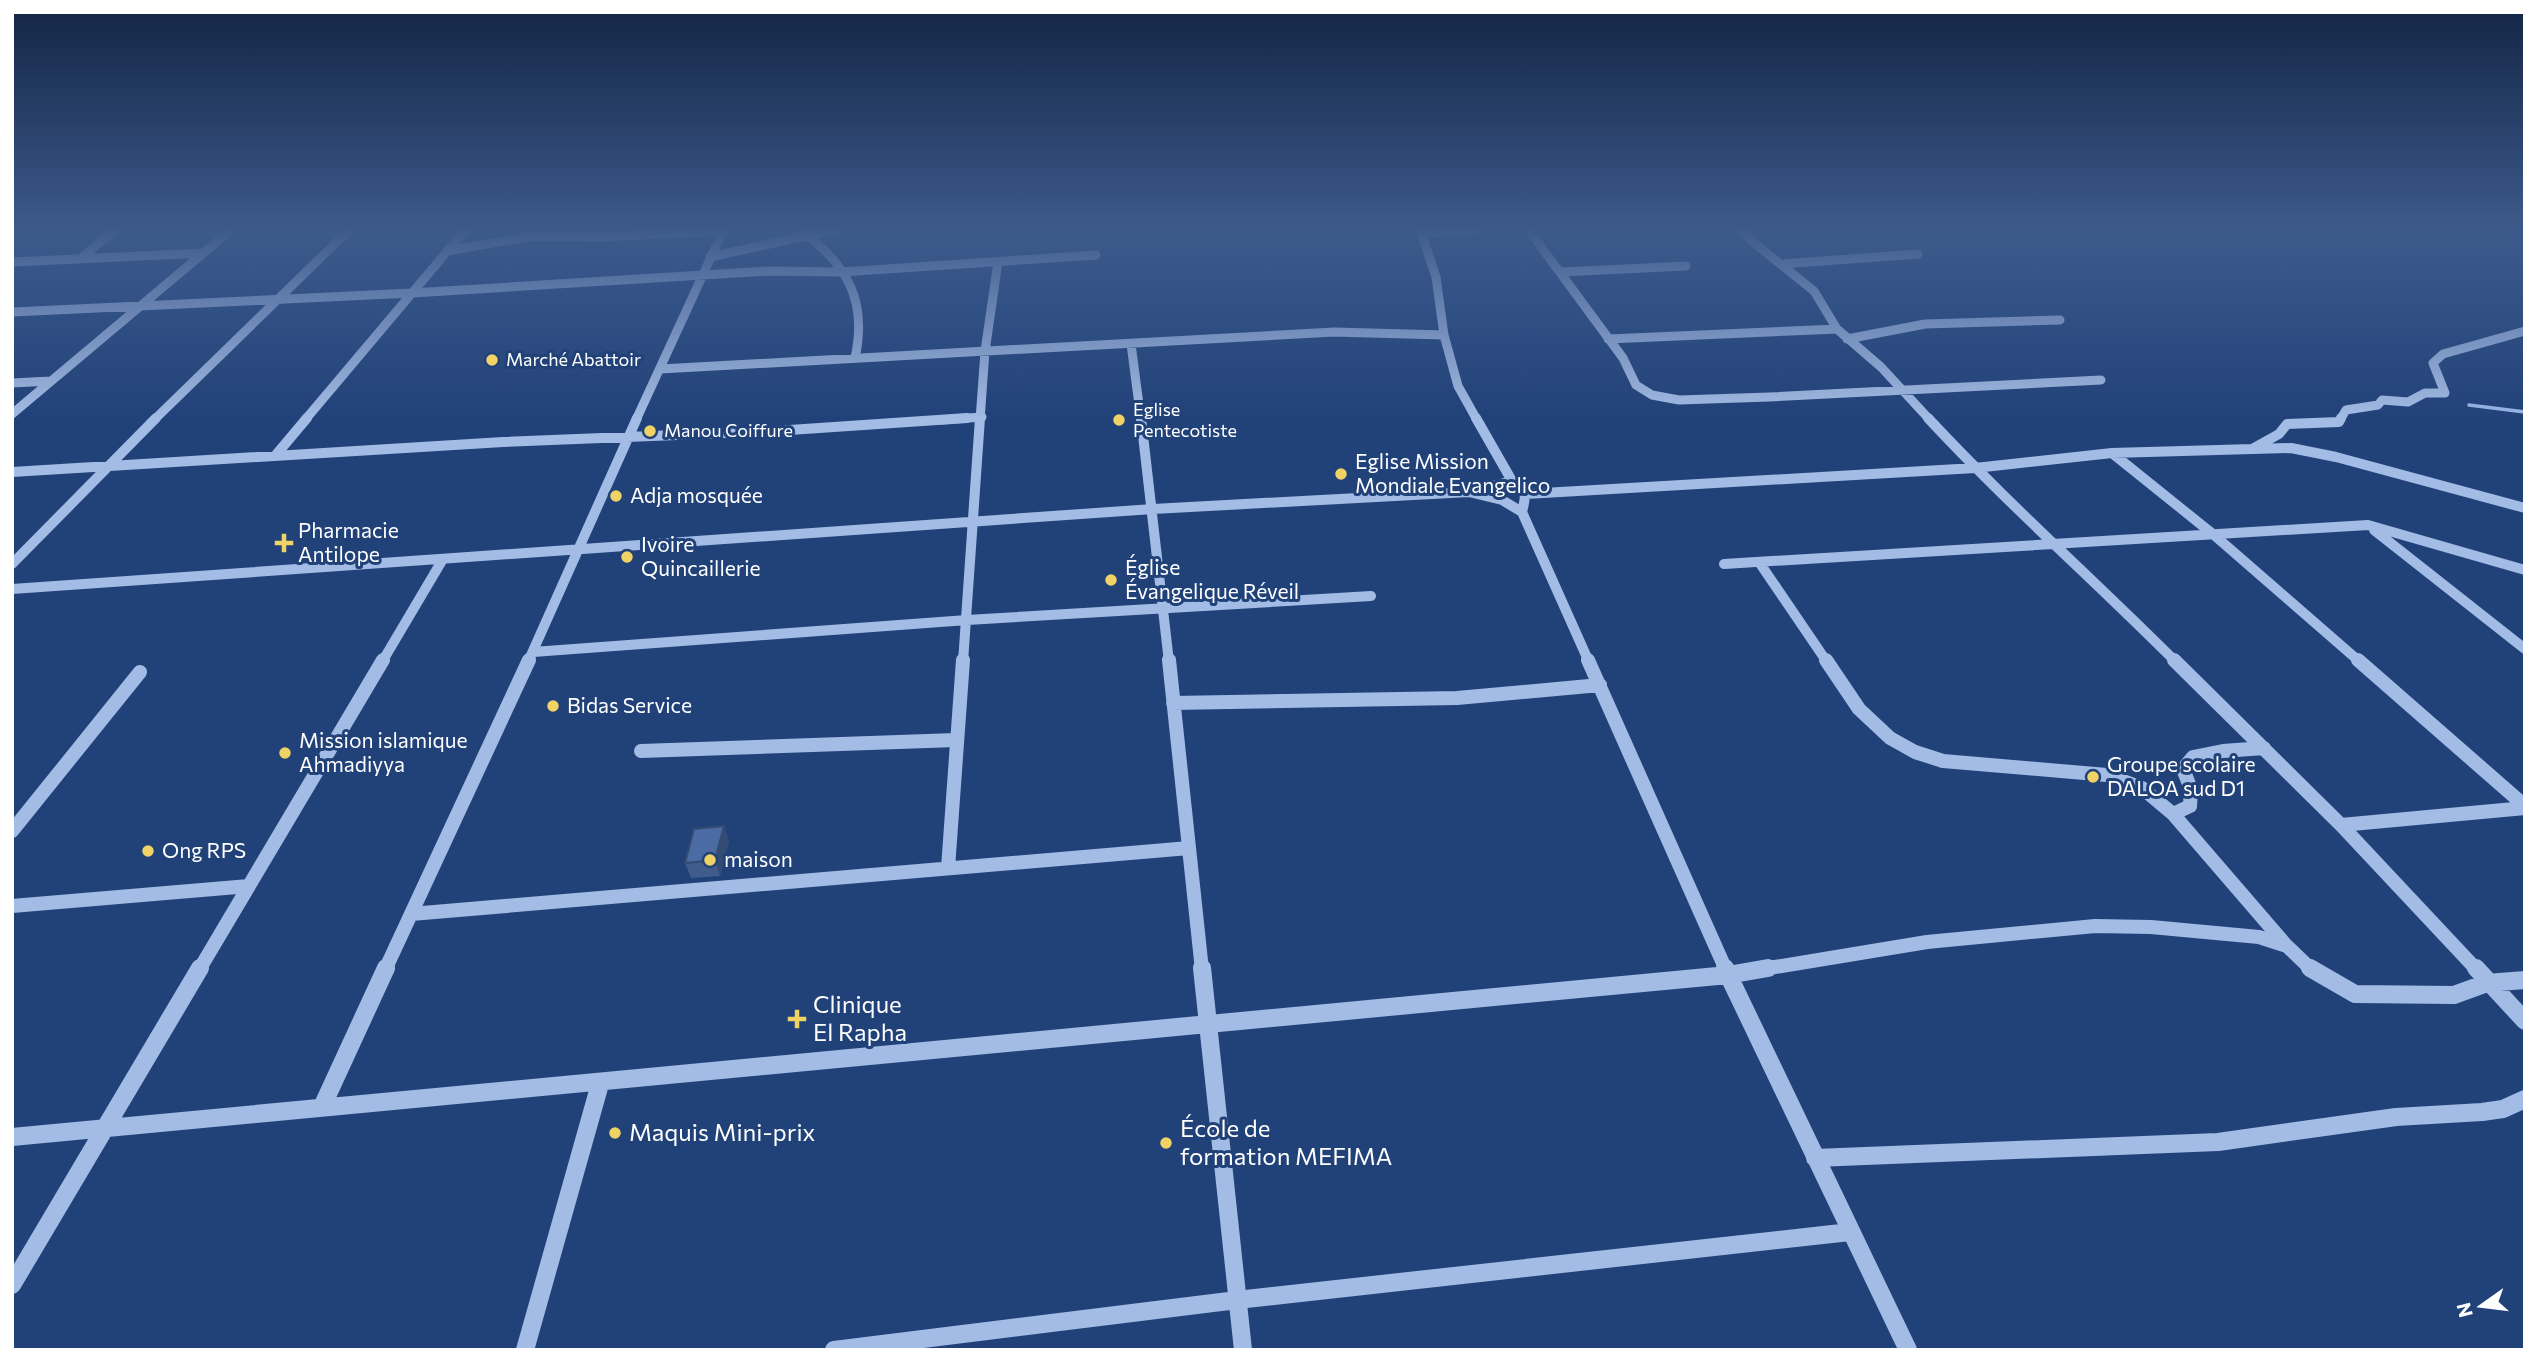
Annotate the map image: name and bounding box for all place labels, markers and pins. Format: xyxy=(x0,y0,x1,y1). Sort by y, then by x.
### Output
place label: Marché Abattoir xyxy=(506,348,641,370)
marker: Marché Abattoir xyxy=(484,352,500,368)
place label: Eglise Pentecotiste xyxy=(1133,398,1237,441)
marker: Eglise Pentecotiste xyxy=(1111,412,1127,428)
place label: Manou Coiffure xyxy=(664,419,793,441)
marker: Manou Coiffure xyxy=(642,423,658,439)
place label: Eglise Mission Mondiale Evangelico xyxy=(1355,448,1550,497)
marker: Eglise Mission Mondiale Evangelico xyxy=(1333,466,1349,482)
place label: Adja mosquée xyxy=(630,482,763,507)
marker: Adja mosquée xyxy=(608,488,624,504)
place label: Pharmacie Antilope xyxy=(298,517,399,566)
place label: Ivoire Quincaillerie xyxy=(641,531,761,580)
marker: Pharmacie Antilope xyxy=(276,535,292,551)
marker: Ivoire Quincaillerie xyxy=(619,549,635,565)
place label: Église Évangelique Réveil xyxy=(1125,554,1299,603)
marker: Église Évangelique Réveil xyxy=(1103,572,1119,588)
place label: Bidas Service xyxy=(567,692,692,717)
marker: Bidas Service xyxy=(545,698,561,714)
place label: Mission islamique Ahmadiyya xyxy=(299,727,468,776)
marker: Mission islamique Ahmadiyya xyxy=(277,745,293,761)
place label: Groupe scolaire DALOA sud D1 xyxy=(2107,751,2256,800)
marker: Groupe scolaire DALOA sud D1 xyxy=(2085,769,2101,785)
place label: Ong RPS xyxy=(162,837,246,862)
marker: Ong RPS xyxy=(140,843,156,859)
place label: maison xyxy=(724,846,793,871)
marker: maison xyxy=(702,852,718,868)
place label: Clinique El Rapha xyxy=(813,989,907,1046)
marker: Clinique El Rapha xyxy=(787,1009,807,1029)
place label: École de formation MEFIMA xyxy=(1180,1113,1392,1170)
place label: Maquis Mini-prix xyxy=(629,1117,816,1146)
marker: Maquis Mini-prix xyxy=(607,1125,623,1141)
marker: École de formation MEFIMA xyxy=(1158,1135,1174,1151)

